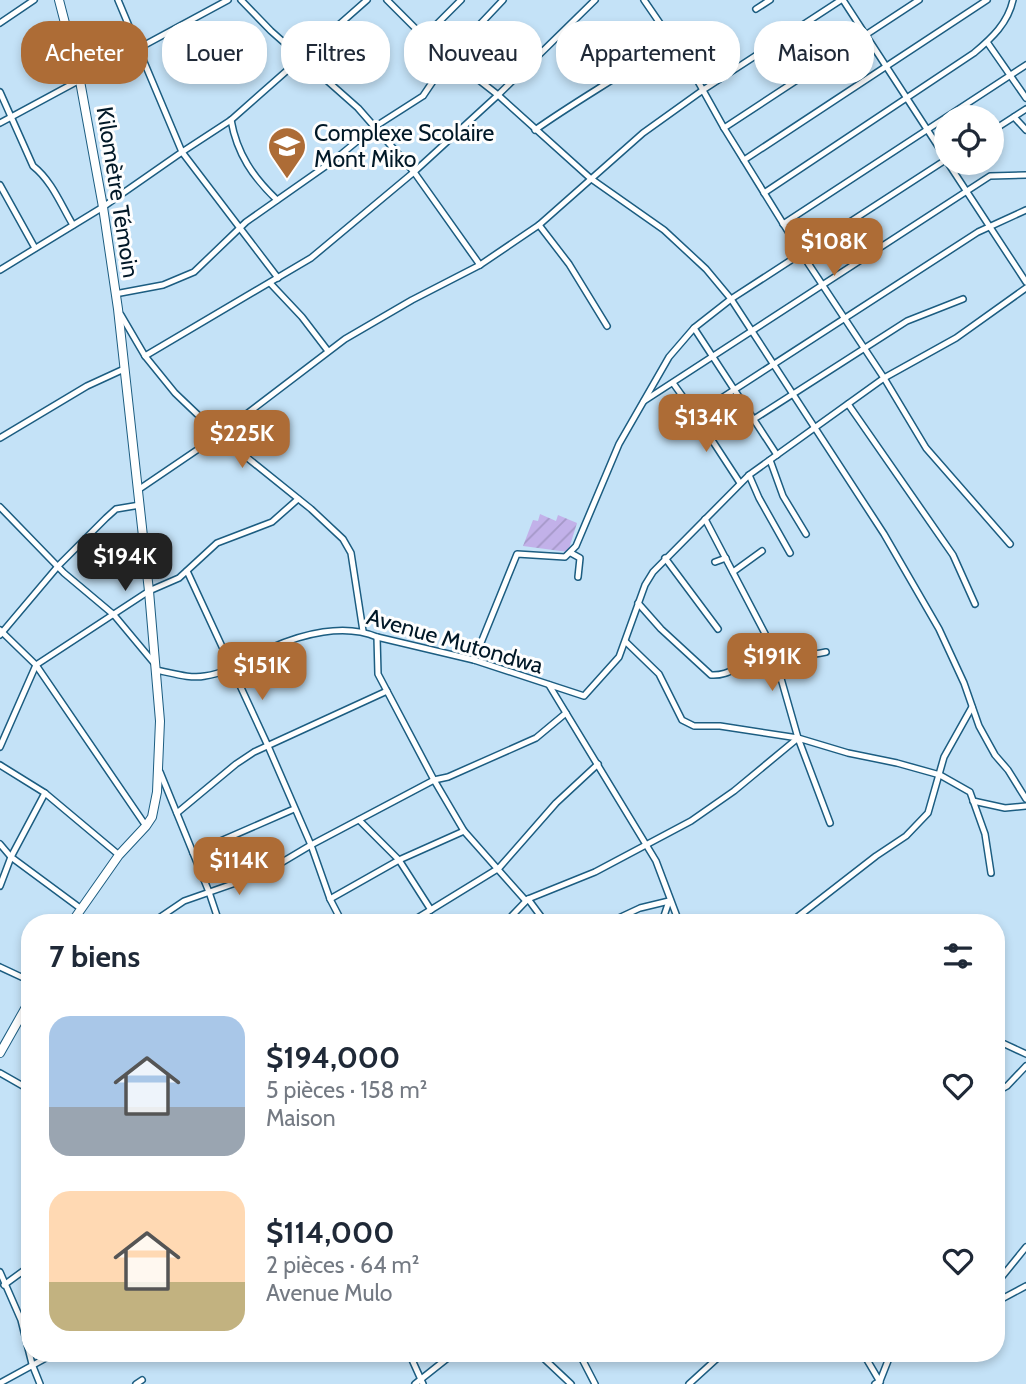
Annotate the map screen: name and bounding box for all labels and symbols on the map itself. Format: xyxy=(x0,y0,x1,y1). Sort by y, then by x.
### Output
street label: Kilomètre Témoin xyxy=(91,104,145,280)
place label: Complexe Scolaire Mont Miko xyxy=(314,119,495,173)
school or university icon: Complexe Scolaire Mont Miko xyxy=(266,125,308,180)
pin: $108K xyxy=(785,218,883,278)
pin: $134K xyxy=(657,394,755,454)
pin: $225K xyxy=(193,410,291,470)
pin: $194K xyxy=(76,534,174,593)
street label: Avenue Mutondwa xyxy=(364,602,546,680)
pin: $191K xyxy=(723,634,821,693)
pin: $151K xyxy=(213,642,311,702)
pin: $114K xyxy=(190,838,288,897)

